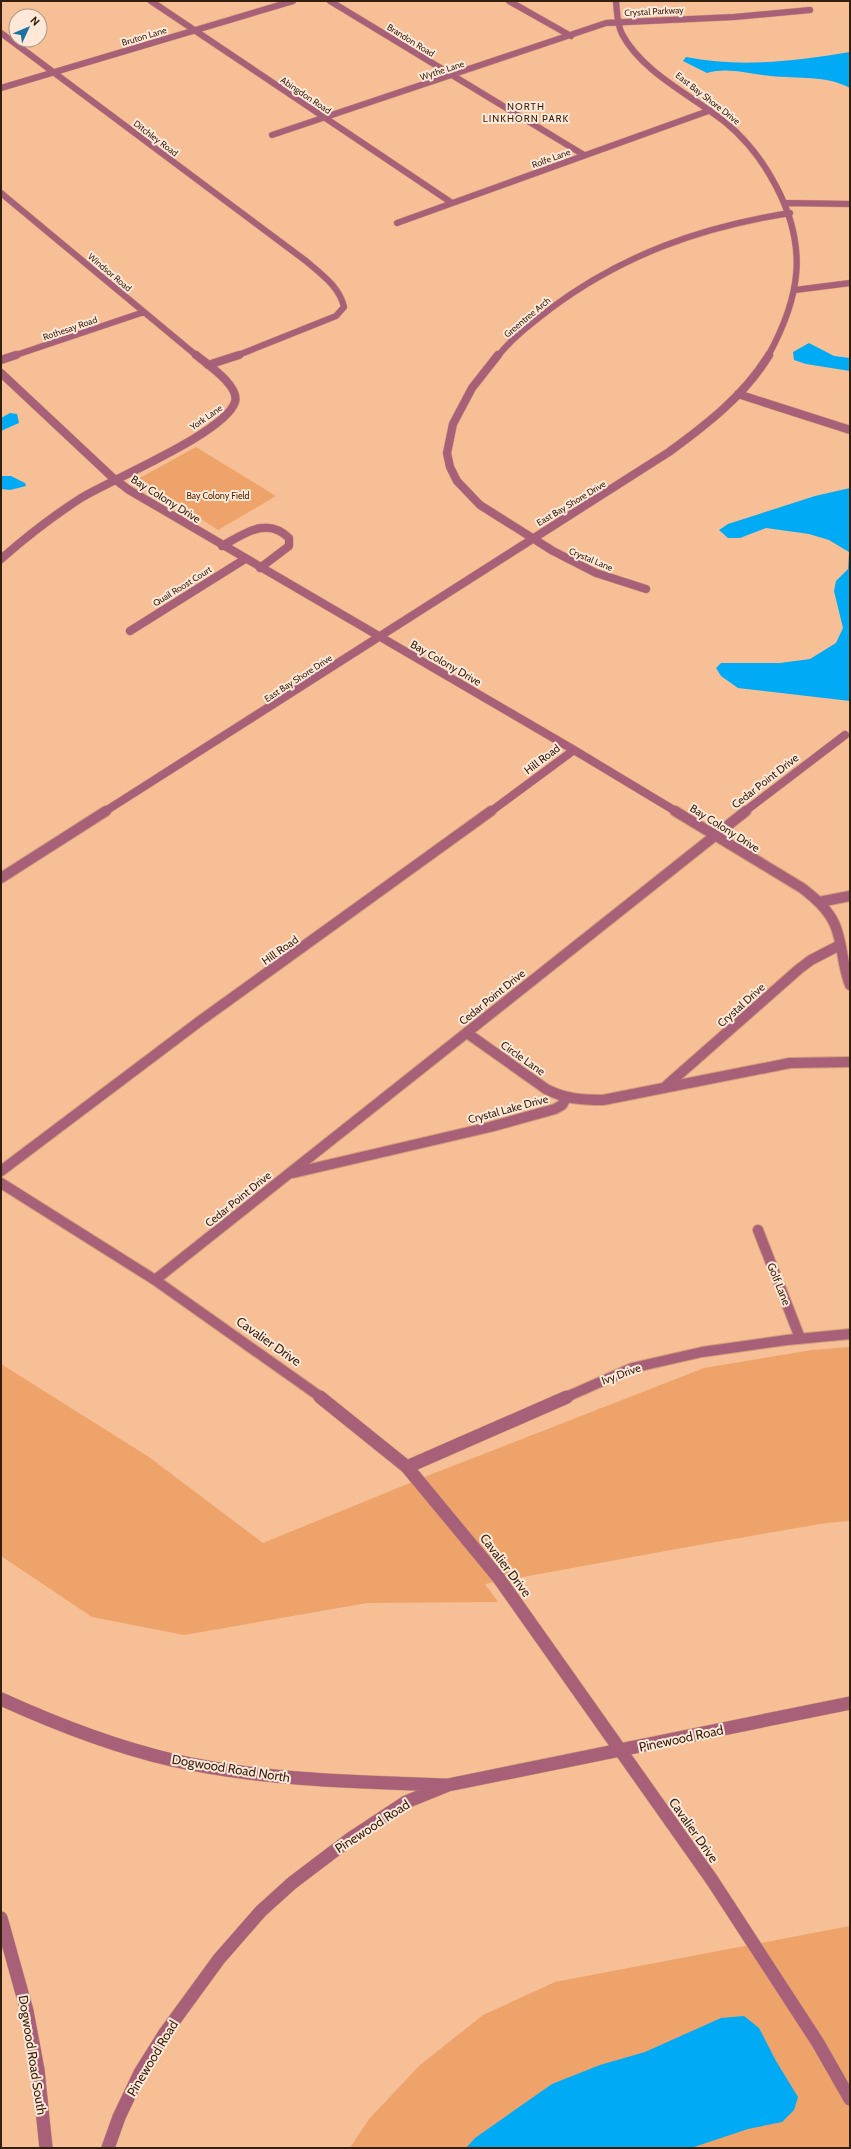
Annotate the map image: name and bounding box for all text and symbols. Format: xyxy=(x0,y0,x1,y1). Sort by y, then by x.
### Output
street label: Crystal Parkway xyxy=(624,4,684,18)
north arrow xyxy=(8,8,48,48)
text: N xyxy=(27,13,43,29)
street label: Brandon Road xyxy=(385,21,437,59)
street label: Bruton Lane xyxy=(120,24,168,48)
street label: Wythe Lane xyxy=(418,58,466,82)
street label: East Bay Shore Drive xyxy=(674,69,743,127)
street label: Abingdon Road xyxy=(279,74,333,116)
district label: NORTH LINKHORN PARK xyxy=(483,100,569,125)
street label: Ditchley Road xyxy=(131,118,181,158)
street label: Rolfe Lane xyxy=(530,146,572,170)
street label: Windsor Road xyxy=(86,251,134,293)
street label: Greentree Arch xyxy=(502,294,553,340)
street label: Rothesay Road xyxy=(41,314,99,342)
street label: York Lane xyxy=(187,402,224,433)
street label: Bay Colony Drive xyxy=(129,472,204,526)
street label: East Bay Shore Drive xyxy=(534,478,608,528)
park label: Bay Colony Field xyxy=(186,490,250,501)
street label: Crystal Lane xyxy=(567,545,615,573)
street label: Quail Roost Court xyxy=(151,564,213,608)
street label: Bay Colony Drive xyxy=(408,637,484,689)
street label: East Bay Shore Drive xyxy=(262,652,334,704)
street label: Hill Road xyxy=(521,741,563,777)
street label: Cedar Point Drive xyxy=(729,750,802,811)
street label: Bay Colony Drive xyxy=(688,801,763,855)
street label: Hill Road xyxy=(259,932,301,968)
street label: Cedar Point Drive xyxy=(456,966,528,1028)
street label: Crystal Drive xyxy=(714,980,768,1030)
street label: Circle Lane xyxy=(498,1038,548,1079)
street label: Crystal Lake Drive xyxy=(466,1091,550,1126)
street label: Cedar Point Drive xyxy=(202,1168,274,1230)
street label: Golf Lane xyxy=(764,1261,794,1308)
street label: Cavalier Drive xyxy=(234,1313,305,1369)
street label: Ivy Drive xyxy=(599,1360,643,1388)
street label: Cavalier Drive xyxy=(477,1530,535,1600)
street label: Pinewood Road xyxy=(637,1721,725,1755)
street label: Dogwood Road North xyxy=(171,1751,291,1785)
street label: Cavalier Drive xyxy=(666,1795,722,1866)
street label: Pinewood Road xyxy=(332,1796,412,1856)
street label: Dogwood Road South xyxy=(16,1994,50,2116)
street label: Pinewood Road xyxy=(123,2017,181,2099)

